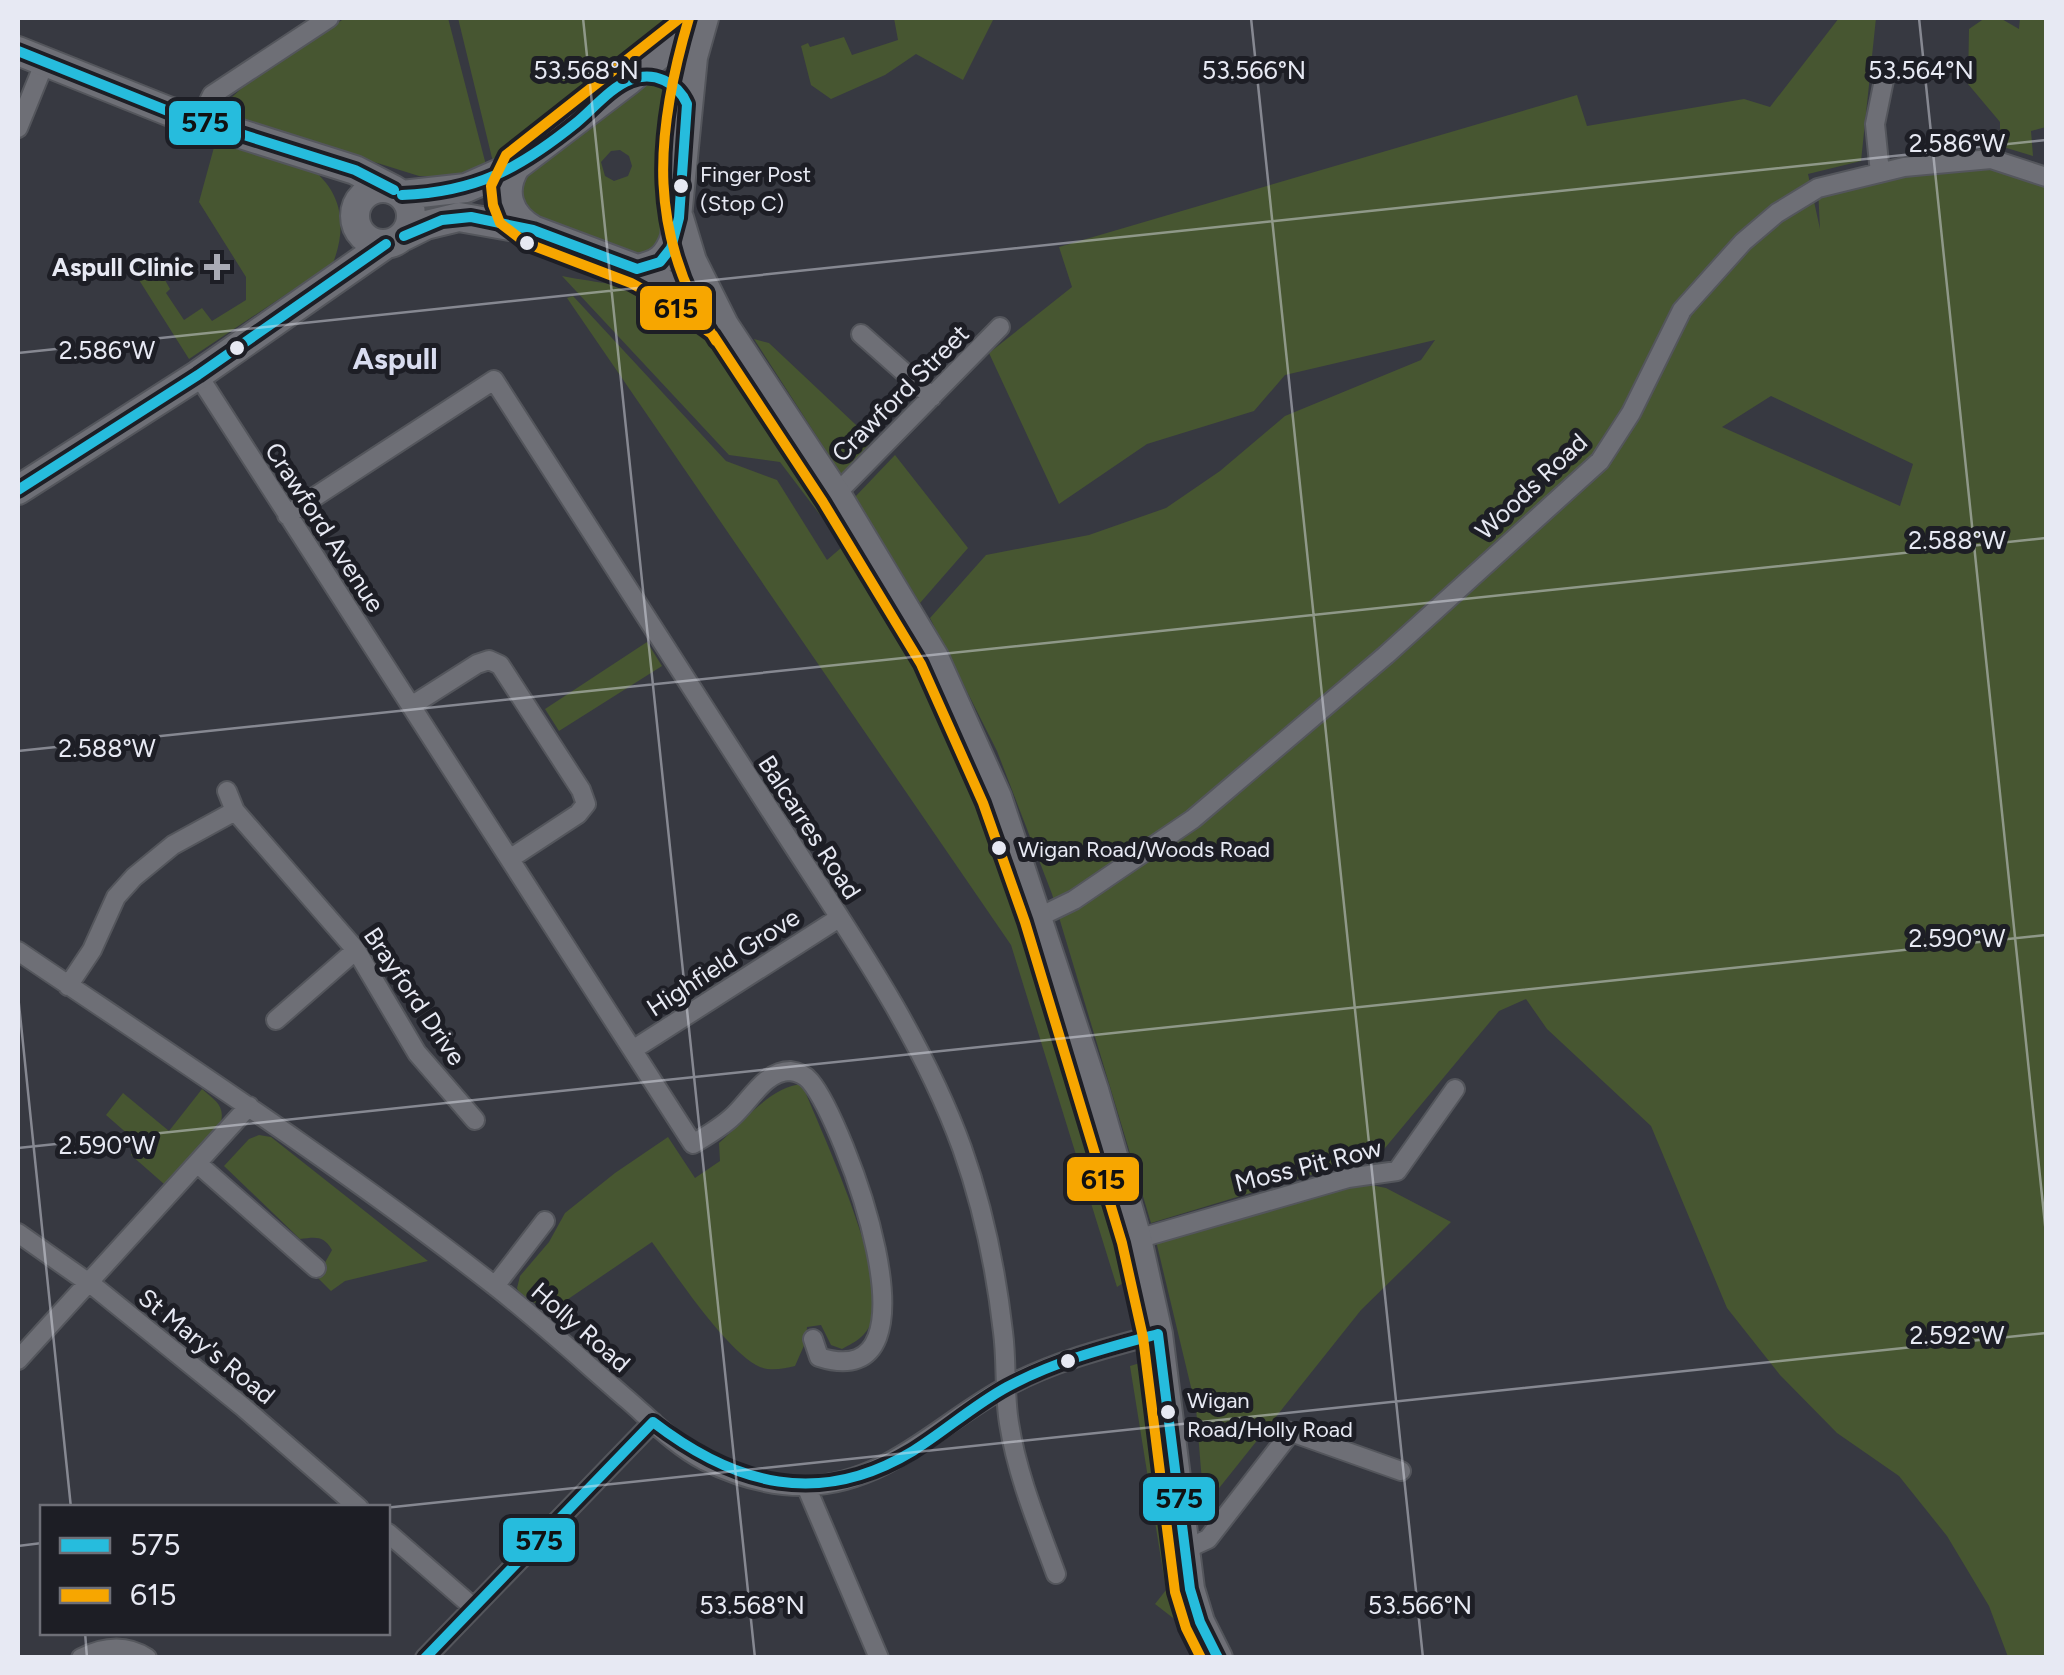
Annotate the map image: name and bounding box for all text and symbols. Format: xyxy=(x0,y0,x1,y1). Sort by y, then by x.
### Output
text: 53.568°N xyxy=(533,55,639,85)
text: 53.566°N xyxy=(1202,55,1306,85)
text: 53.564°N xyxy=(1868,55,1974,85)
line badge: 575 xyxy=(167,99,243,147)
text: 575 xyxy=(181,105,229,139)
text: 2.586°W xyxy=(1909,128,2005,158)
place label: Finger Post (Stop C) xyxy=(700,161,811,217)
marker: Finger Post (Stop C) xyxy=(671,176,691,196)
unlabelled marker xyxy=(517,233,537,253)
place label: Aspull Clinic xyxy=(52,252,194,282)
marker: Aspull Clinic xyxy=(204,254,230,280)
line badge: 615 xyxy=(638,284,714,332)
text: 615 xyxy=(654,291,698,325)
street label: Crawford Street xyxy=(825,318,975,468)
text: 2.586°W xyxy=(59,335,155,365)
unlabelled marker xyxy=(227,338,247,358)
district label: Aspull xyxy=(352,340,438,377)
street label: Woods Road xyxy=(1469,427,1593,545)
street label: Crawford Avenue xyxy=(259,437,391,617)
text: 2.588°W xyxy=(1908,525,2006,555)
text: 2.588°W xyxy=(58,733,156,763)
street label: Balcarres Road xyxy=(752,749,868,905)
place label: Wigan Road/Woods Road xyxy=(1018,836,1270,863)
marker: Wigan Road/Woods Road xyxy=(989,838,1009,858)
street label: Highfield Grove xyxy=(641,901,805,1023)
street label: Brayford Drive xyxy=(358,921,472,1071)
text: 2.590°W xyxy=(1909,923,2005,953)
text: 2.590°W xyxy=(59,1130,155,1160)
street label: Moss Pit Row xyxy=(1231,1132,1385,1198)
line badge: 615 xyxy=(1065,1155,1141,1203)
text: 615 xyxy=(1081,1162,1125,1196)
street label: Holly Road xyxy=(525,1276,637,1378)
street label: St Mary's Road xyxy=(133,1282,281,1410)
text: 2.592°W xyxy=(1910,1320,2004,1350)
unlabelled marker xyxy=(1058,1351,1078,1371)
place label: Wigan Road/Holly Road xyxy=(1187,1387,1353,1443)
marker: Wigan Road/Holly Road xyxy=(1158,1402,1178,1422)
line badge: 575 xyxy=(1141,1475,1217,1523)
text: 575 xyxy=(1155,1481,1203,1515)
legend xyxy=(40,1505,390,1635)
line badge: 575 xyxy=(501,1516,577,1564)
text: 575 xyxy=(515,1523,563,1557)
text: 575 xyxy=(130,1526,181,1563)
text: 615 xyxy=(130,1576,177,1613)
text: 53.568°N xyxy=(699,1590,805,1620)
text: 53.566°N xyxy=(1368,1590,1472,1620)

